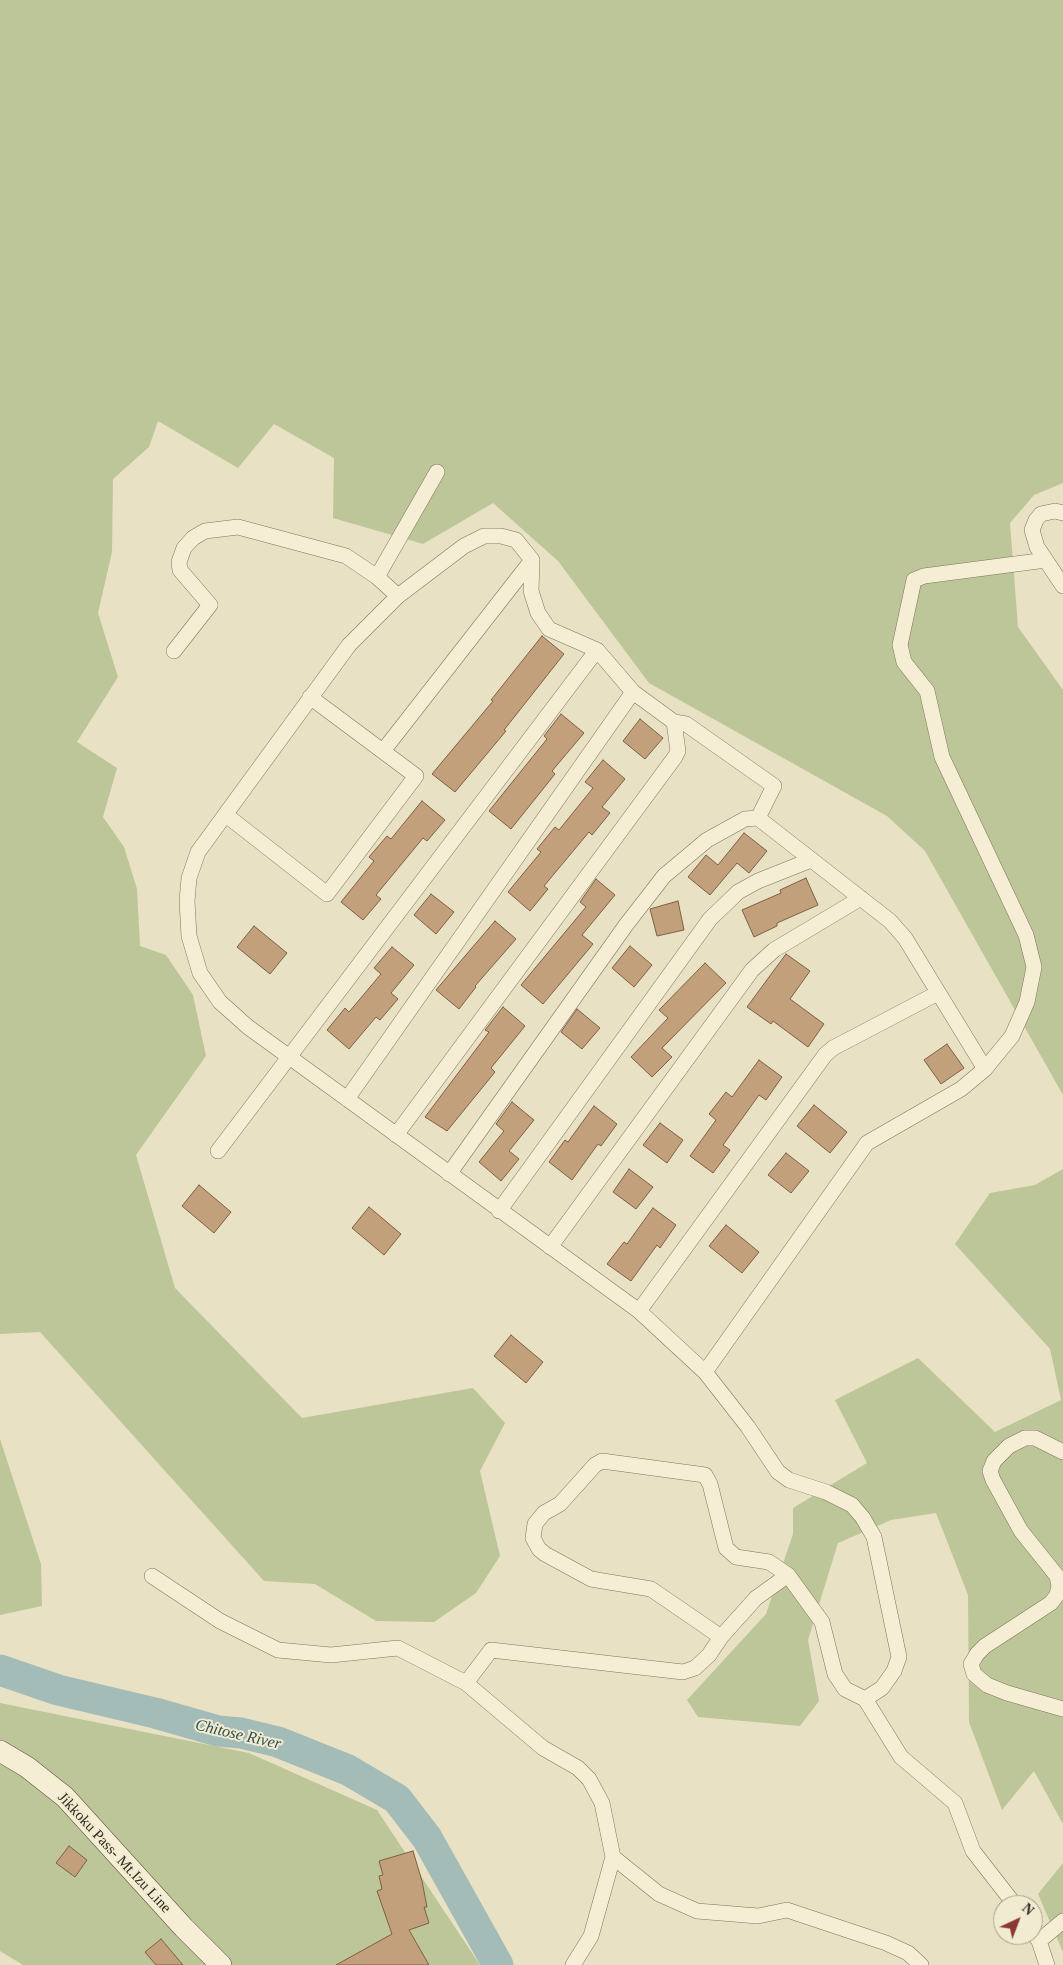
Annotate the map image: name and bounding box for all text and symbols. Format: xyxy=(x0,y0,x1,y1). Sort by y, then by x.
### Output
water label: Chitose River xyxy=(188,1715,288,1755)
street label: Jikkoku Pass- Mt.Izu Line xyxy=(48,1783,180,1923)
north arrow xyxy=(993,1895,1043,1945)
text: N xyxy=(1019,1900,1037,1918)

